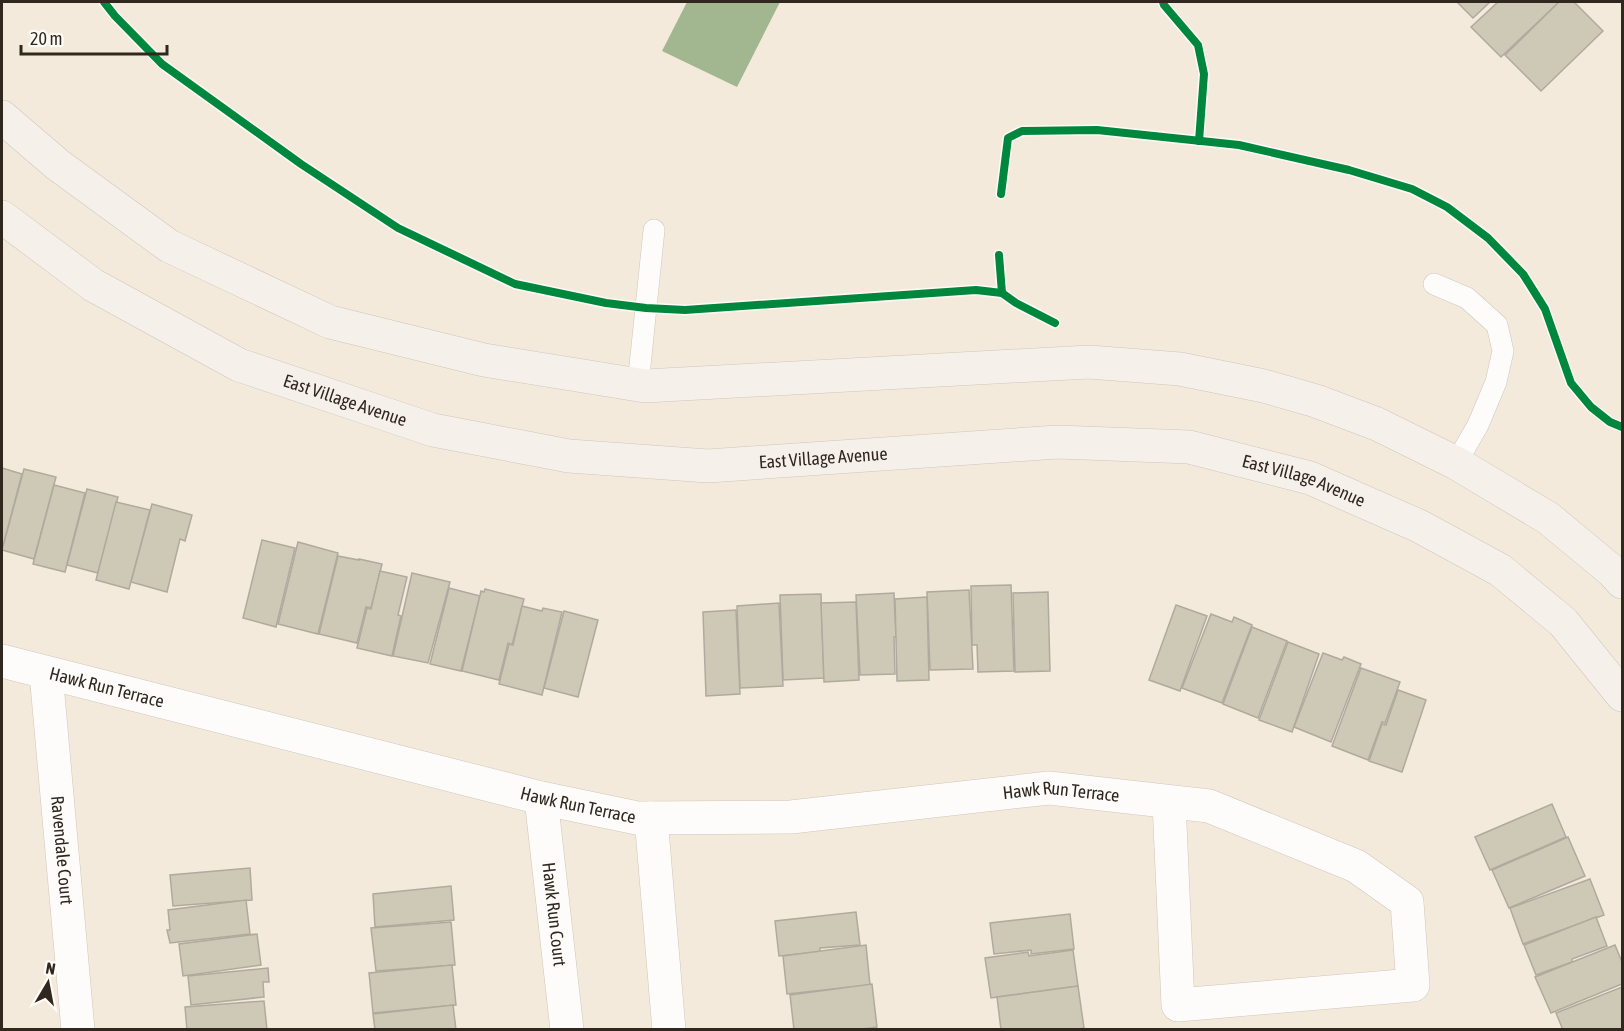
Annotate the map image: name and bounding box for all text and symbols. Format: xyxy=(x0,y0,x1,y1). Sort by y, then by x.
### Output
scale bar xyxy=(21,18,166,56)
text: 20 m xyxy=(30,28,62,49)
street label: East Village Avenue xyxy=(281,370,410,431)
street label: East Village Avenue xyxy=(758,443,888,472)
street label: East Village Avenue xyxy=(1240,450,1369,511)
street label: Hawk Run Terrace xyxy=(47,662,166,712)
street label: Hawk Run Terrace xyxy=(1002,777,1121,806)
street label: Hawk Run Terrace xyxy=(518,782,638,827)
street label: Ravendale Court xyxy=(47,795,78,906)
street label: Hawk Run Court xyxy=(538,861,571,967)
north arrow xyxy=(18,953,78,1013)
text: N xyxy=(44,959,57,978)

